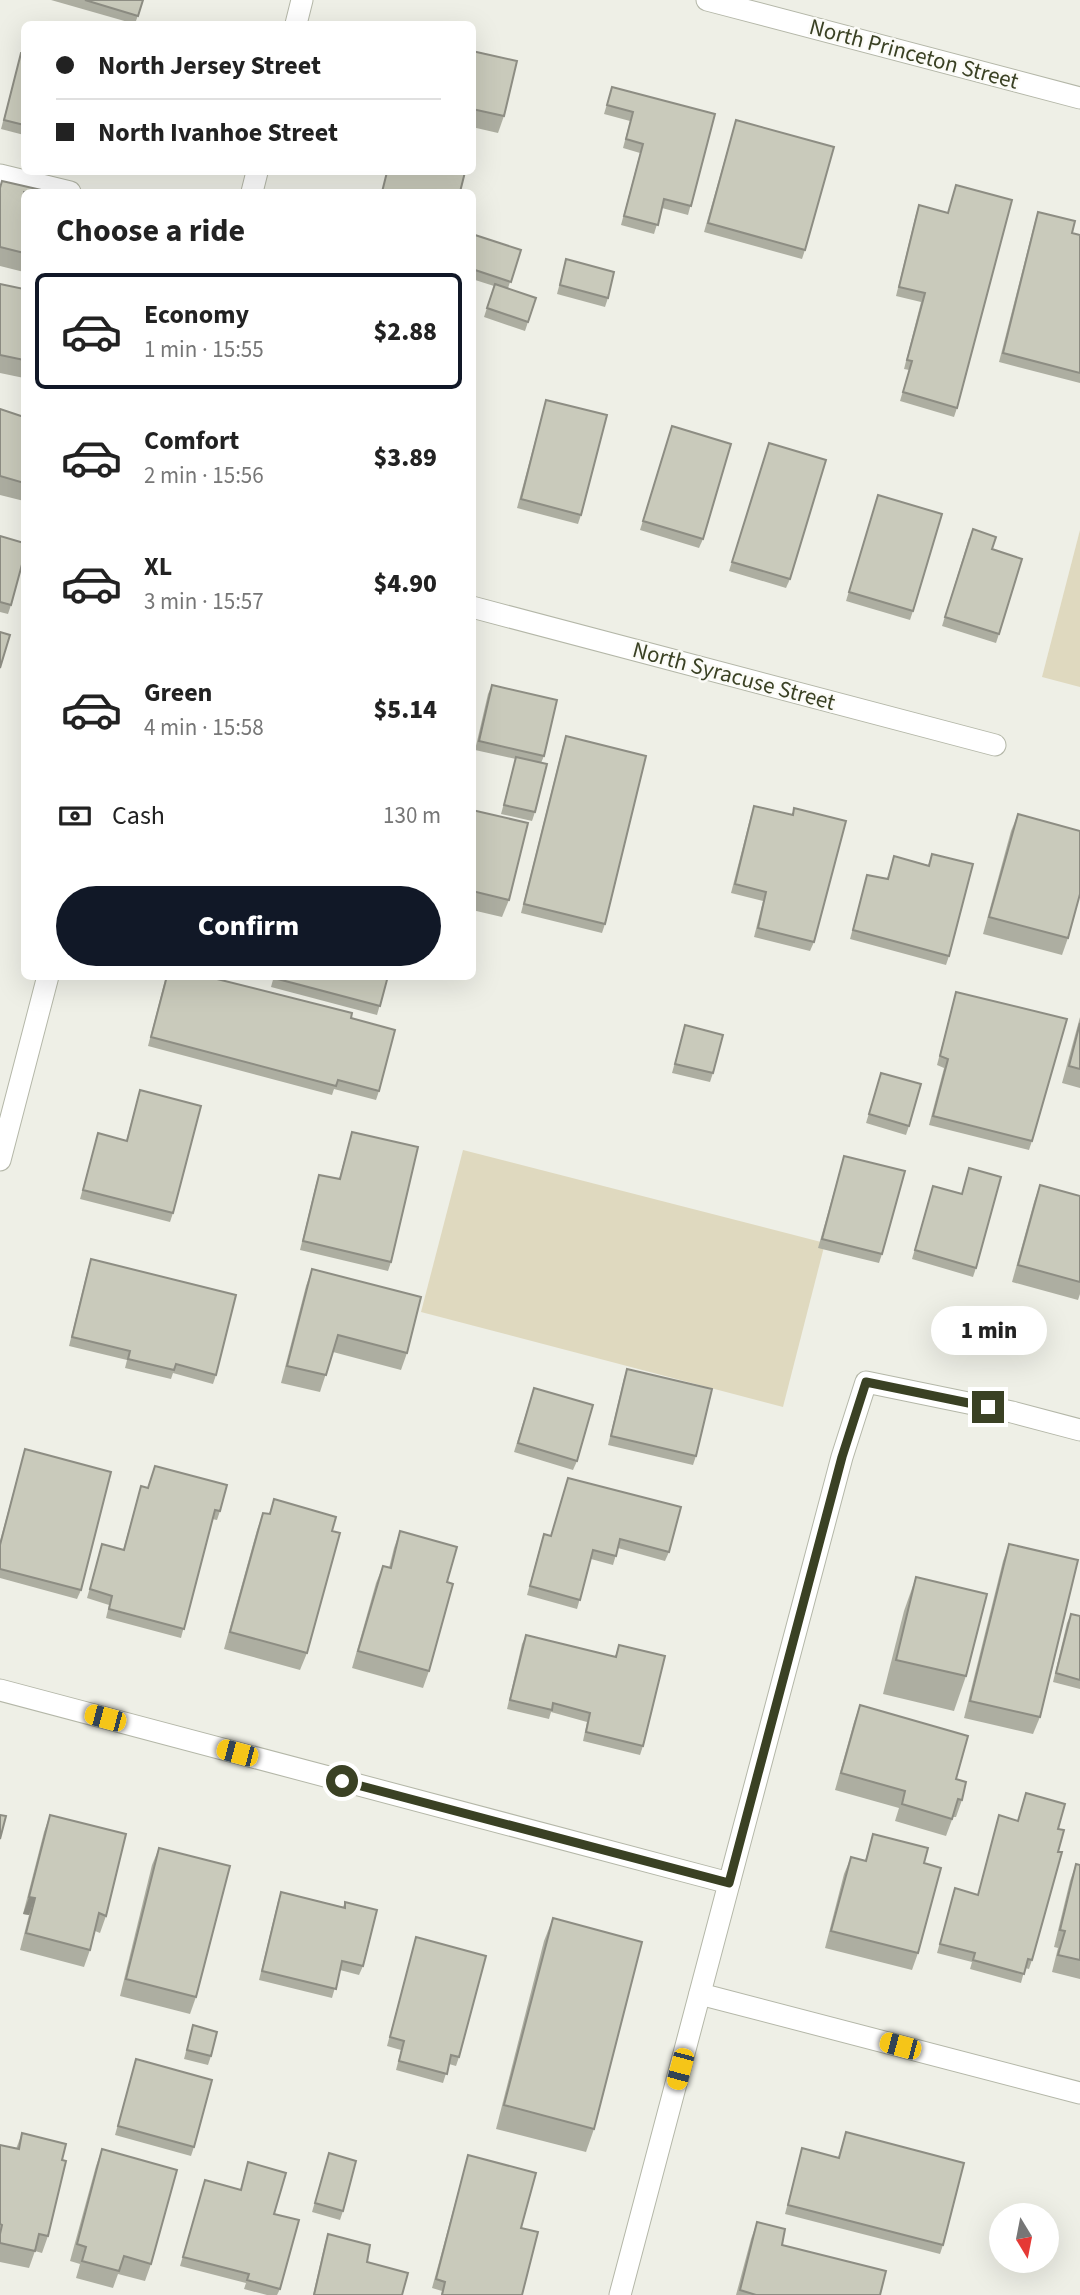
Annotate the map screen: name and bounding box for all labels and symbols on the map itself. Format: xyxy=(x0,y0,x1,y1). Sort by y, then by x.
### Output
street label: North Princeton Street xyxy=(806,10,1022,98)
street label: North Syracuse Street xyxy=(629,633,839,719)
callout: 1 min xyxy=(930,1306,1046,1354)
route end xyxy=(972,1391,1004,1423)
car xyxy=(82,1702,129,1734)
car xyxy=(214,1737,261,1769)
route start xyxy=(326,1765,358,1797)
car xyxy=(877,2030,924,2062)
car xyxy=(665,2046,696,2092)
north arrow xyxy=(989,2203,1059,2273)

